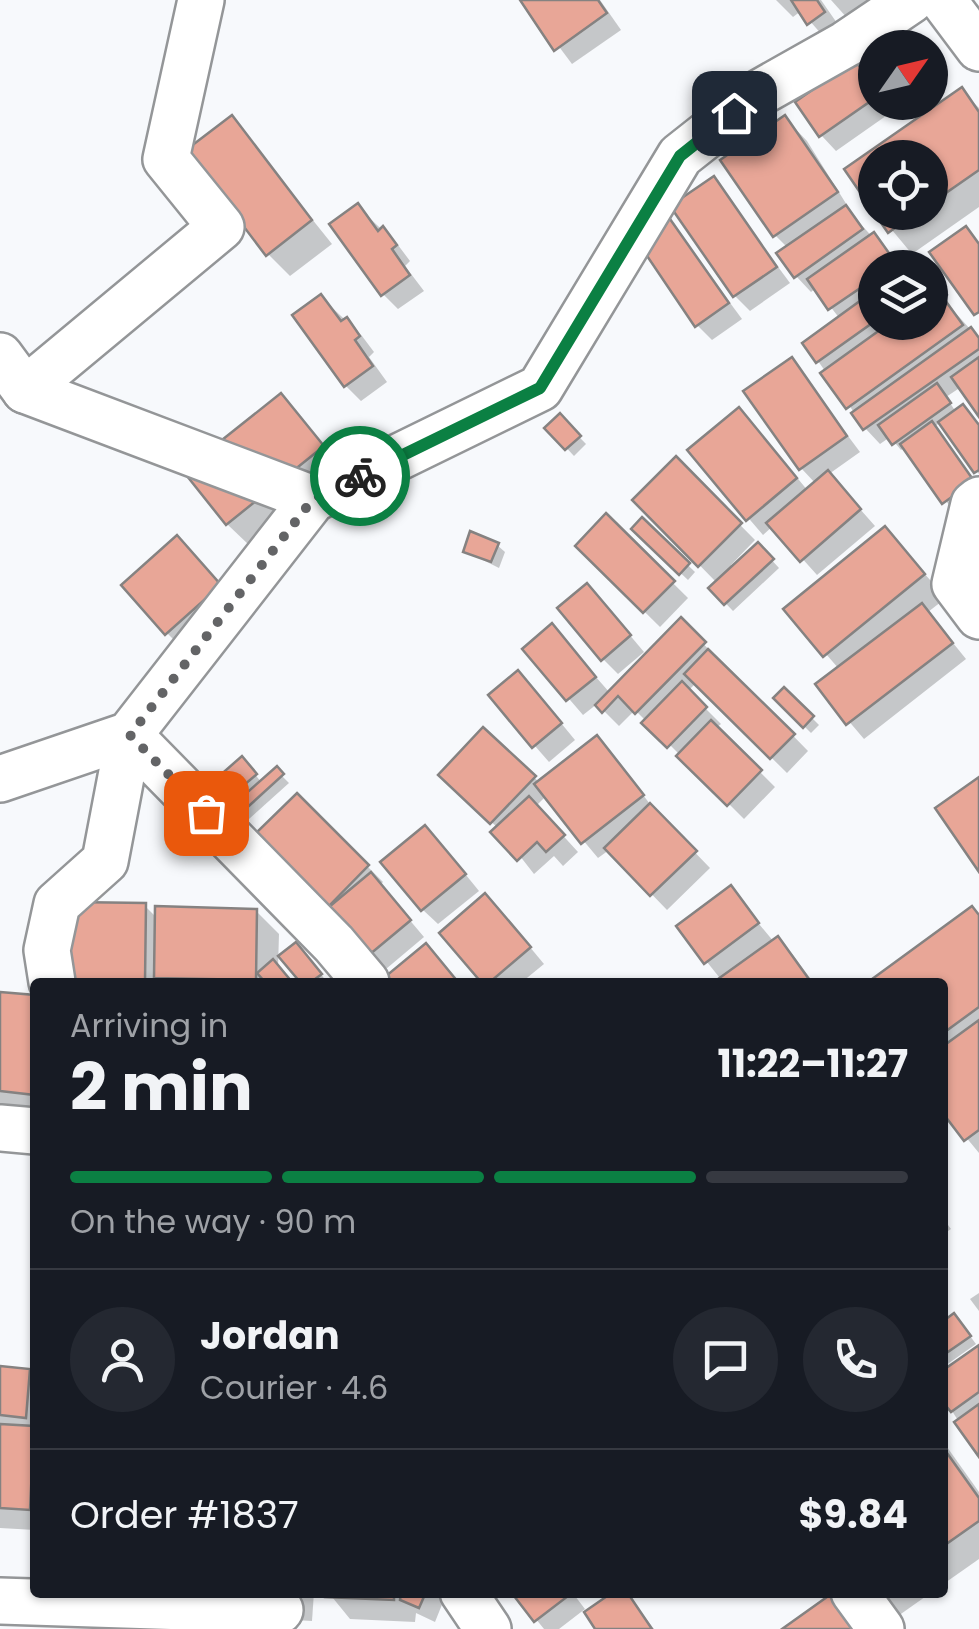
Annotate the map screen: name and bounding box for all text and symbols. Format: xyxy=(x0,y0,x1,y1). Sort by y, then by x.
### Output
north arrow xyxy=(858,30,948,120)
map controls xyxy=(858,30,948,340)
pin xyxy=(692,71,777,156)
icon: home xyxy=(707,86,762,141)
button: locate xyxy=(858,140,948,230)
button: layers xyxy=(858,250,948,340)
courier xyxy=(310,426,410,526)
icon: bike xyxy=(333,449,388,504)
pin xyxy=(164,771,249,856)
icon: bag xyxy=(179,786,234,841)
text: Arriving in xyxy=(70,1003,228,1048)
text: 11:22–11:27 xyxy=(717,1037,908,1090)
text: 2 min xyxy=(70,1042,253,1133)
text: On the way · 90 m xyxy=(70,1199,356,1244)
button: person xyxy=(70,1307,175,1412)
button: chat xyxy=(673,1307,778,1412)
button: phone xyxy=(803,1307,908,1412)
text: Jordan xyxy=(200,1309,340,1362)
text: Courier · 4.6 xyxy=(200,1365,388,1410)
text: Order #1837 xyxy=(70,1488,299,1541)
text: $9.84 xyxy=(799,1488,908,1541)

